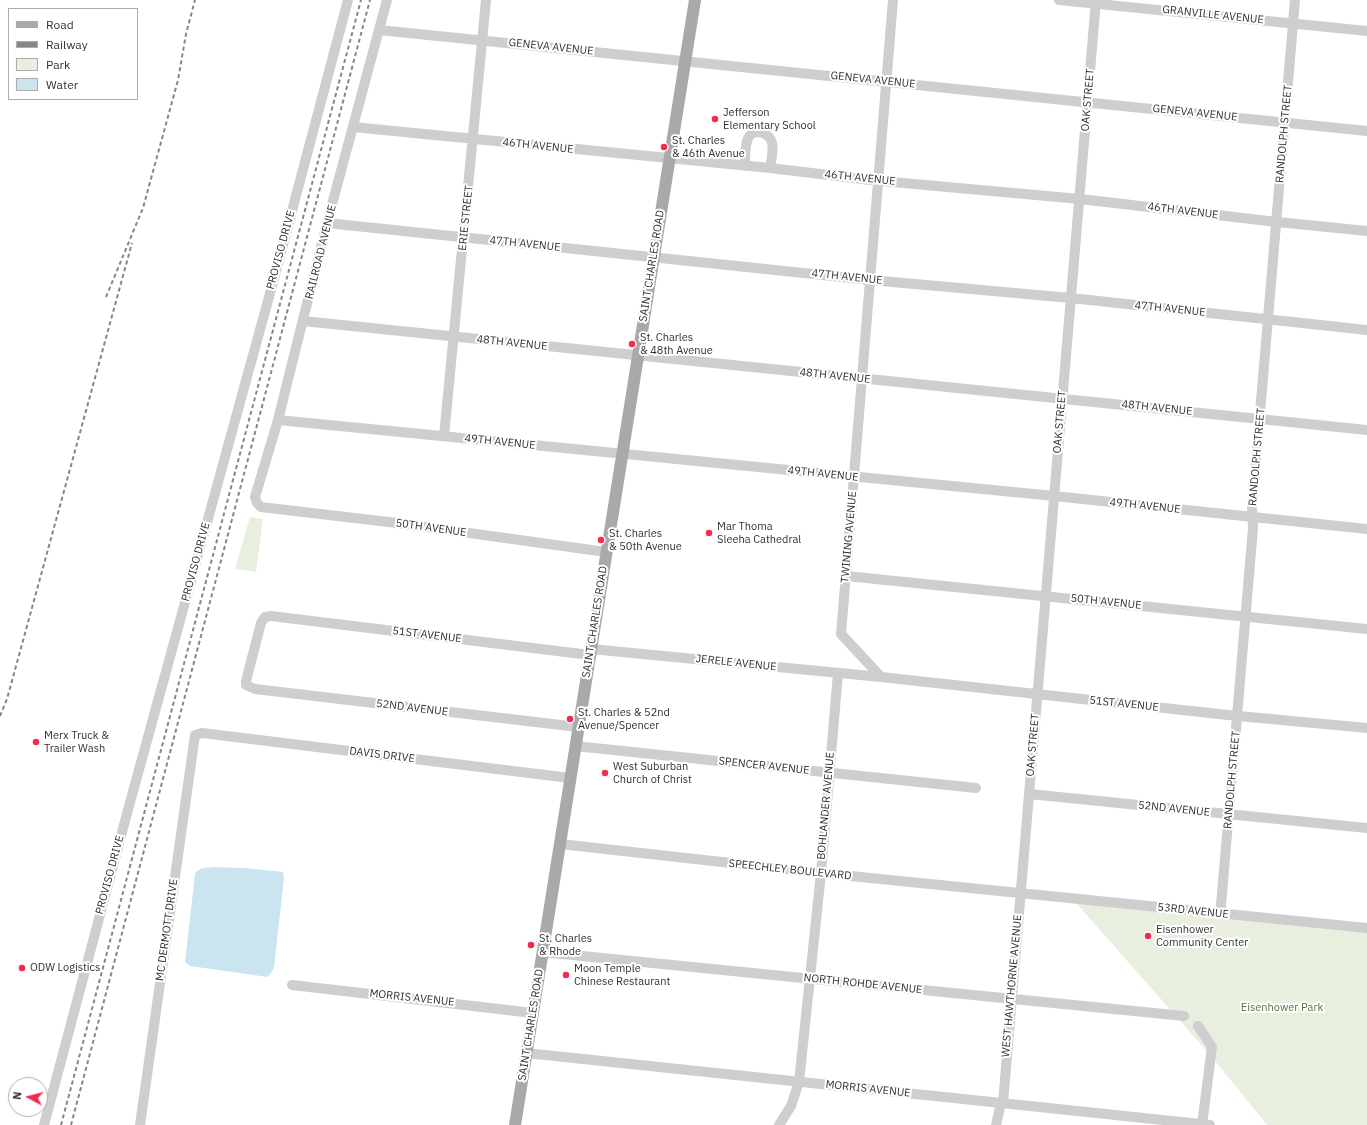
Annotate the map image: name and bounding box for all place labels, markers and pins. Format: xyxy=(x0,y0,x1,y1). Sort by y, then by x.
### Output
place label: Jefferson Elementary School xyxy=(723,106,816,132)
marker: Jefferson Elementary School xyxy=(710,114,720,124)
place label: St. Charles & 46th Avenue xyxy=(672,134,745,160)
marker: St. Charles & 46th Avenue xyxy=(659,142,669,152)
place label: St. Charles & 48th Avenue xyxy=(640,331,713,357)
marker: St. Charles & 48th Avenue xyxy=(627,339,637,349)
place label: Mar Thoma Sleeha Cathedral xyxy=(717,520,801,546)
place label: St. Charles & 50th Avenue xyxy=(609,527,682,553)
marker: Mar Thoma Sleeha Cathedral xyxy=(704,528,714,538)
marker: St. Charles & 50th Avenue xyxy=(596,535,606,545)
place label: St. Charles & 52nd Avenue/Spencer xyxy=(578,706,670,732)
marker: St. Charles & 52nd Avenue/Spencer xyxy=(565,714,575,724)
place label: Merx Truck & Trailer Wash xyxy=(44,729,109,755)
marker: Merx Truck & Trailer Wash xyxy=(31,737,41,747)
place label: West Suburban Church of Christ xyxy=(613,760,692,786)
marker: West Suburban Church of Christ xyxy=(600,768,610,778)
place label: Eisenhower Community Center xyxy=(1156,923,1248,949)
marker: Eisenhower Community Center xyxy=(1143,931,1153,941)
place label: St. Charles & Rhode xyxy=(539,932,592,958)
marker: St. Charles & Rhode xyxy=(526,940,536,950)
place label: ODW Logistics xyxy=(30,961,100,975)
place label: Moon Temple Chinese Restaurant xyxy=(574,962,670,988)
marker: ODW Logistics xyxy=(17,963,27,973)
marker: Moon Temple Chinese Restaurant xyxy=(561,970,571,980)

